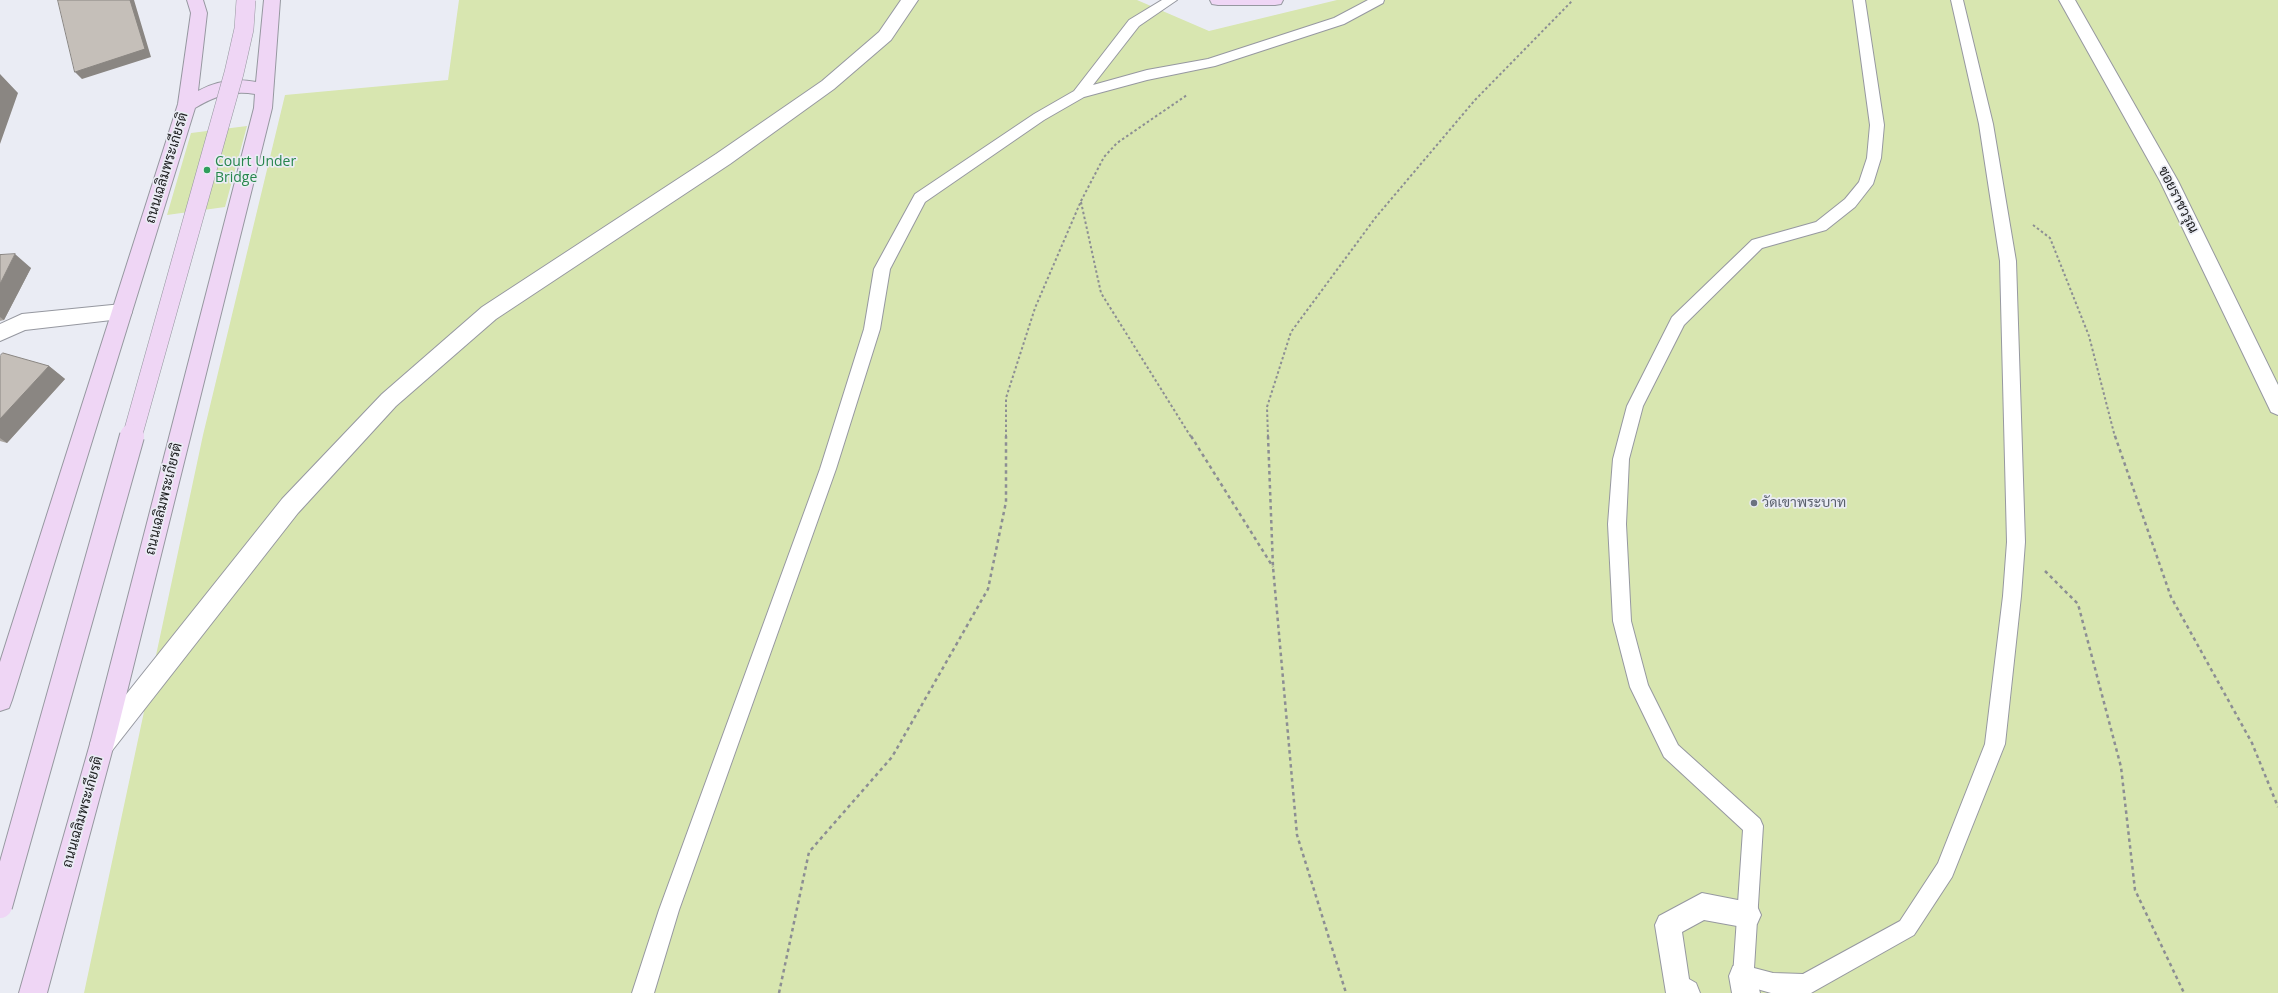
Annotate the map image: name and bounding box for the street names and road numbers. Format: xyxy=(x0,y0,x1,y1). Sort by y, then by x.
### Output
street label: ถนนเฉลิมพระเกียรติ xyxy=(142,111,192,225)
street label: ซอยราชวรุณ xyxy=(2154,164,2202,236)
street label: ถนนเฉลิมพระเกียรติ xyxy=(142,441,186,557)
street label: ถนนเฉลิมพระเกียรติ xyxy=(59,754,107,870)

